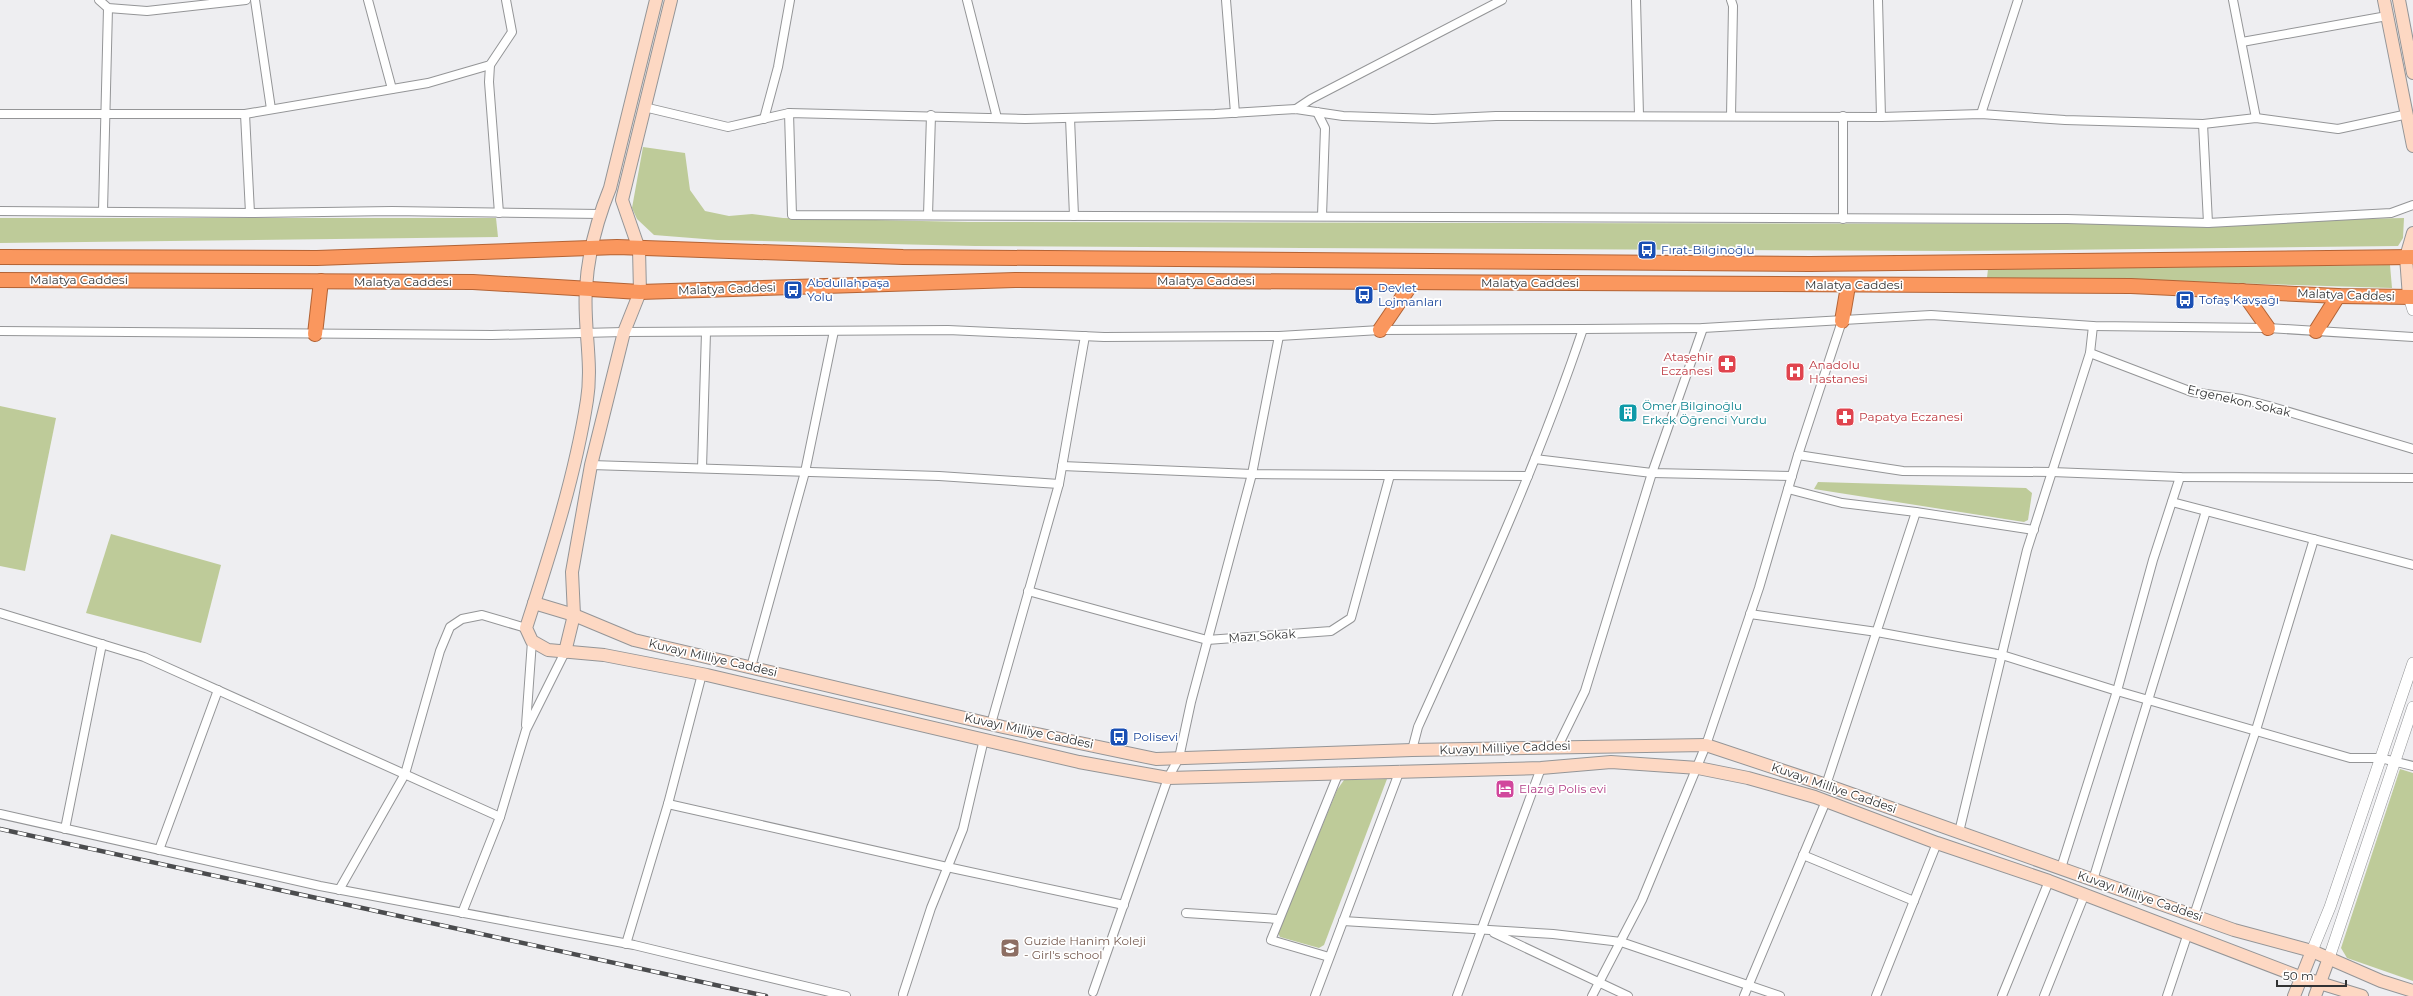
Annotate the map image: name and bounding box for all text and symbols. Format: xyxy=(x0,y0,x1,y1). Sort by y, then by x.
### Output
bus stop icon: Fırat-Bilginoğlu xyxy=(1636,239,1658,261)
place label: Fırat-Bilginoğlu xyxy=(1661,242,1755,257)
street label: Malatya Caddesi xyxy=(30,272,128,287)
street label: Malatya Caddesi xyxy=(1157,273,1255,288)
street label: Malatya Caddesi xyxy=(354,274,452,289)
place label: Abdullahpaşa Yolu xyxy=(807,275,890,304)
street label: Malatya Caddesi xyxy=(1481,275,1579,290)
street label: Malatya Caddesi xyxy=(1805,277,1903,292)
street label: Malatya Caddesi xyxy=(678,279,776,298)
bus stop icon: Abdullahpaşa Yolu xyxy=(782,279,804,301)
place label: Devlet Lojmanları xyxy=(1378,280,1442,309)
bus stop icon: Devlet Lojmanları xyxy=(1353,284,1375,306)
street label: Malatya Caddesi xyxy=(2297,285,2395,304)
bus stop icon: Tofaş Kavşağı xyxy=(2174,289,2196,311)
place label: Tofaş Kavşağı xyxy=(2199,292,2279,307)
place label: Ataşehir Eczanesi xyxy=(1661,349,1713,378)
pharmacy icon: Ataşehir Eczanesi xyxy=(1716,353,1738,375)
place label: Anadolu Hastanesi xyxy=(1809,357,1868,386)
hospital icon: Anadolu Hastanesi xyxy=(1784,361,1806,383)
street label: Ergenekon Sokak xyxy=(2186,381,2293,420)
place label: Ömer Bilginoğlu Erkek Öğrenci Yurdu xyxy=(1642,398,1767,427)
building icon: Ömer Bilginoğlu Erkek Öğrenci Yurdu xyxy=(1617,402,1639,424)
pharmacy icon: Papatya Eczanesi xyxy=(1834,406,1856,428)
place label: Papatya Eczanesi xyxy=(1859,409,1963,424)
street label: Mazı Sokak xyxy=(1228,626,1297,645)
street label: Kuvayı Milliye Caddesi xyxy=(647,635,779,680)
street label: Kuvayı Milliye Caddesi xyxy=(963,710,1095,752)
bus stop icon: Polisevi xyxy=(1108,726,1130,748)
place label: Polisevi xyxy=(1133,729,1178,744)
street label: Kuvayı Milliye Caddesi xyxy=(1439,738,1571,757)
street label: Kuvayı Milliye Caddesi xyxy=(1770,759,1899,816)
hotel icon: Elazığ Polis evi xyxy=(1494,778,1516,800)
place label: Elazığ Polis evi xyxy=(1519,781,1606,796)
street label: Kuvayı Milliye Caddesi xyxy=(2076,867,2205,924)
place label: Guzide Hanim Koleji - Girl's school xyxy=(1024,933,1146,962)
school or university icon: Guzide Hanim Koleji - Girl's school xyxy=(999,937,1021,959)
scale bar xyxy=(2277,962,2346,988)
text: 50 m xyxy=(2283,968,2314,983)

